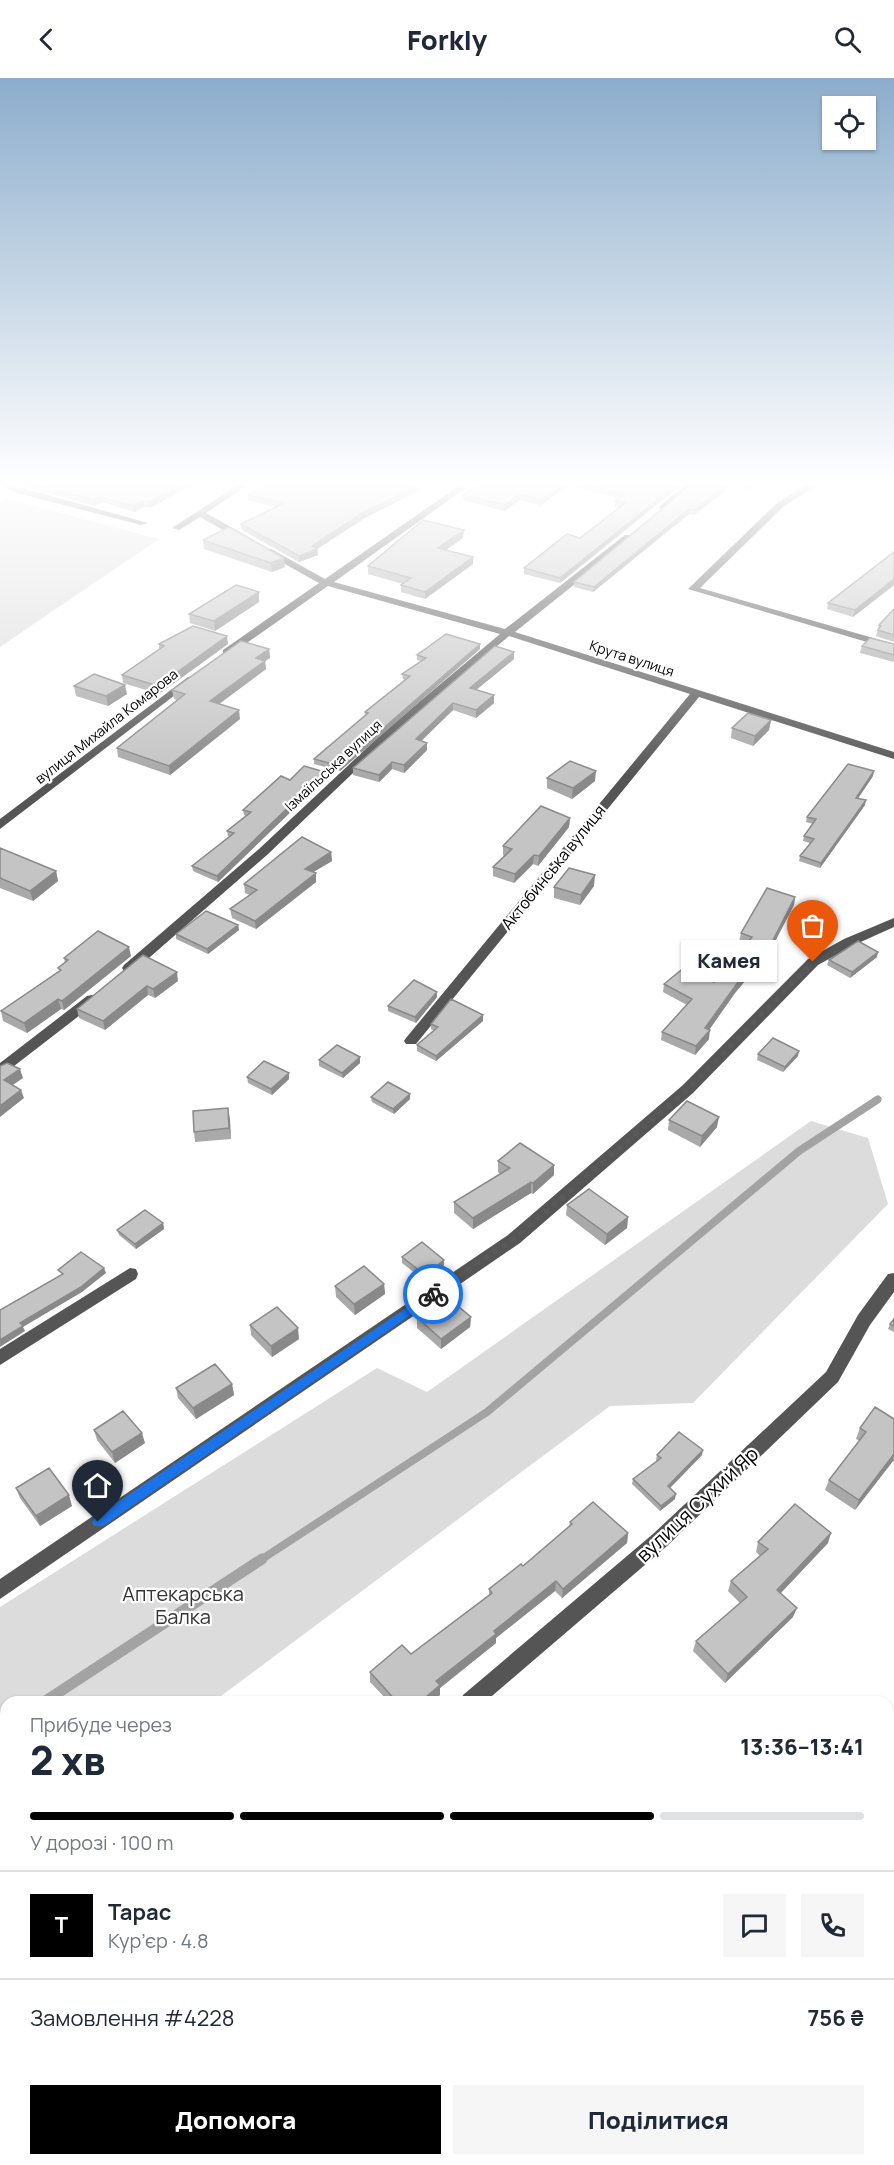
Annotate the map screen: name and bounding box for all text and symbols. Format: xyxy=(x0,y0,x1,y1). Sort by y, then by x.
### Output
text: Forkly xyxy=(407,21,487,58)
icon: back xyxy=(30,23,63,56)
icon: search xyxy=(831,23,864,56)
map controls xyxy=(822,96,876,150)
button: locate xyxy=(822,96,876,150)
street label: Крута вулиця xyxy=(587,635,677,681)
street label: вулиця Михайла Комарова xyxy=(31,664,181,788)
street label: Ізмаїльська вулиця xyxy=(280,715,386,815)
street label: Актобинська вулиця xyxy=(496,800,610,934)
pin xyxy=(787,900,838,962)
icon: bag xyxy=(796,909,829,942)
callout: Камея xyxy=(681,941,777,983)
text: Камея xyxy=(697,947,761,974)
courier xyxy=(403,1264,463,1324)
icon: bike xyxy=(417,1278,450,1311)
street label: вулиця Сухий Яр xyxy=(630,1440,764,1568)
pin xyxy=(72,1460,123,1522)
icon: home xyxy=(81,1469,114,1502)
park label: Аптекарська Балка xyxy=(122,1580,244,1630)
text: Прибуде через xyxy=(30,1711,172,1738)
text: 13:36–13:41 xyxy=(740,1732,864,1762)
text: 2 хв xyxy=(30,1733,105,1787)
text: У дорозі · 100 m xyxy=(30,1829,173,1856)
button: chat xyxy=(723,1894,786,1957)
button: phone xyxy=(801,1894,864,1957)
text: Тарас xyxy=(108,1897,171,1927)
text: Т xyxy=(55,1910,68,1940)
text: Кур’єр · 4.8 xyxy=(108,1927,209,1954)
text: Замовлення #4228 xyxy=(30,2003,235,2033)
text: 756 ₴ xyxy=(808,2003,864,2033)
button: Допомога xyxy=(30,2085,441,2154)
button: Поділитися xyxy=(453,2085,864,2154)

